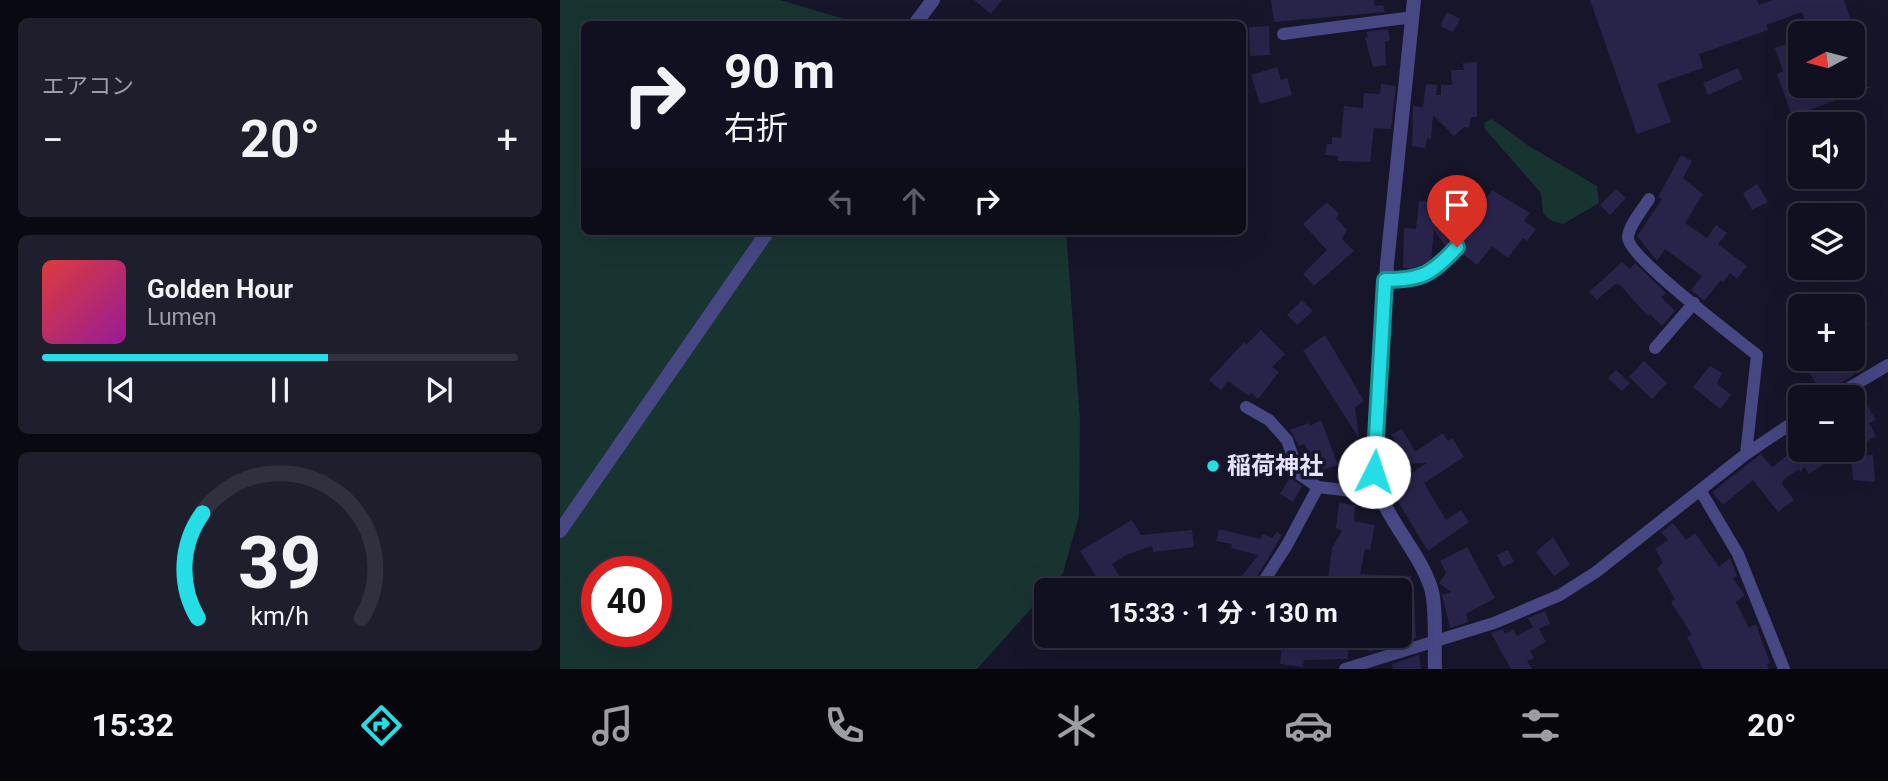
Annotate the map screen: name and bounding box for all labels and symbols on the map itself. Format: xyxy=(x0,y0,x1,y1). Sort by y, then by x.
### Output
north arrow xyxy=(1788,21,1866,98)
pin xyxy=(1427,175,1487,247)
position arrow xyxy=(1337,435,1411,509)
place label: 稲荷神社 xyxy=(1227,452,1323,480)
marker: 稲荷神社 xyxy=(1205,458,1221,474)
speed limit sign: 40 xyxy=(581,556,672,647)

